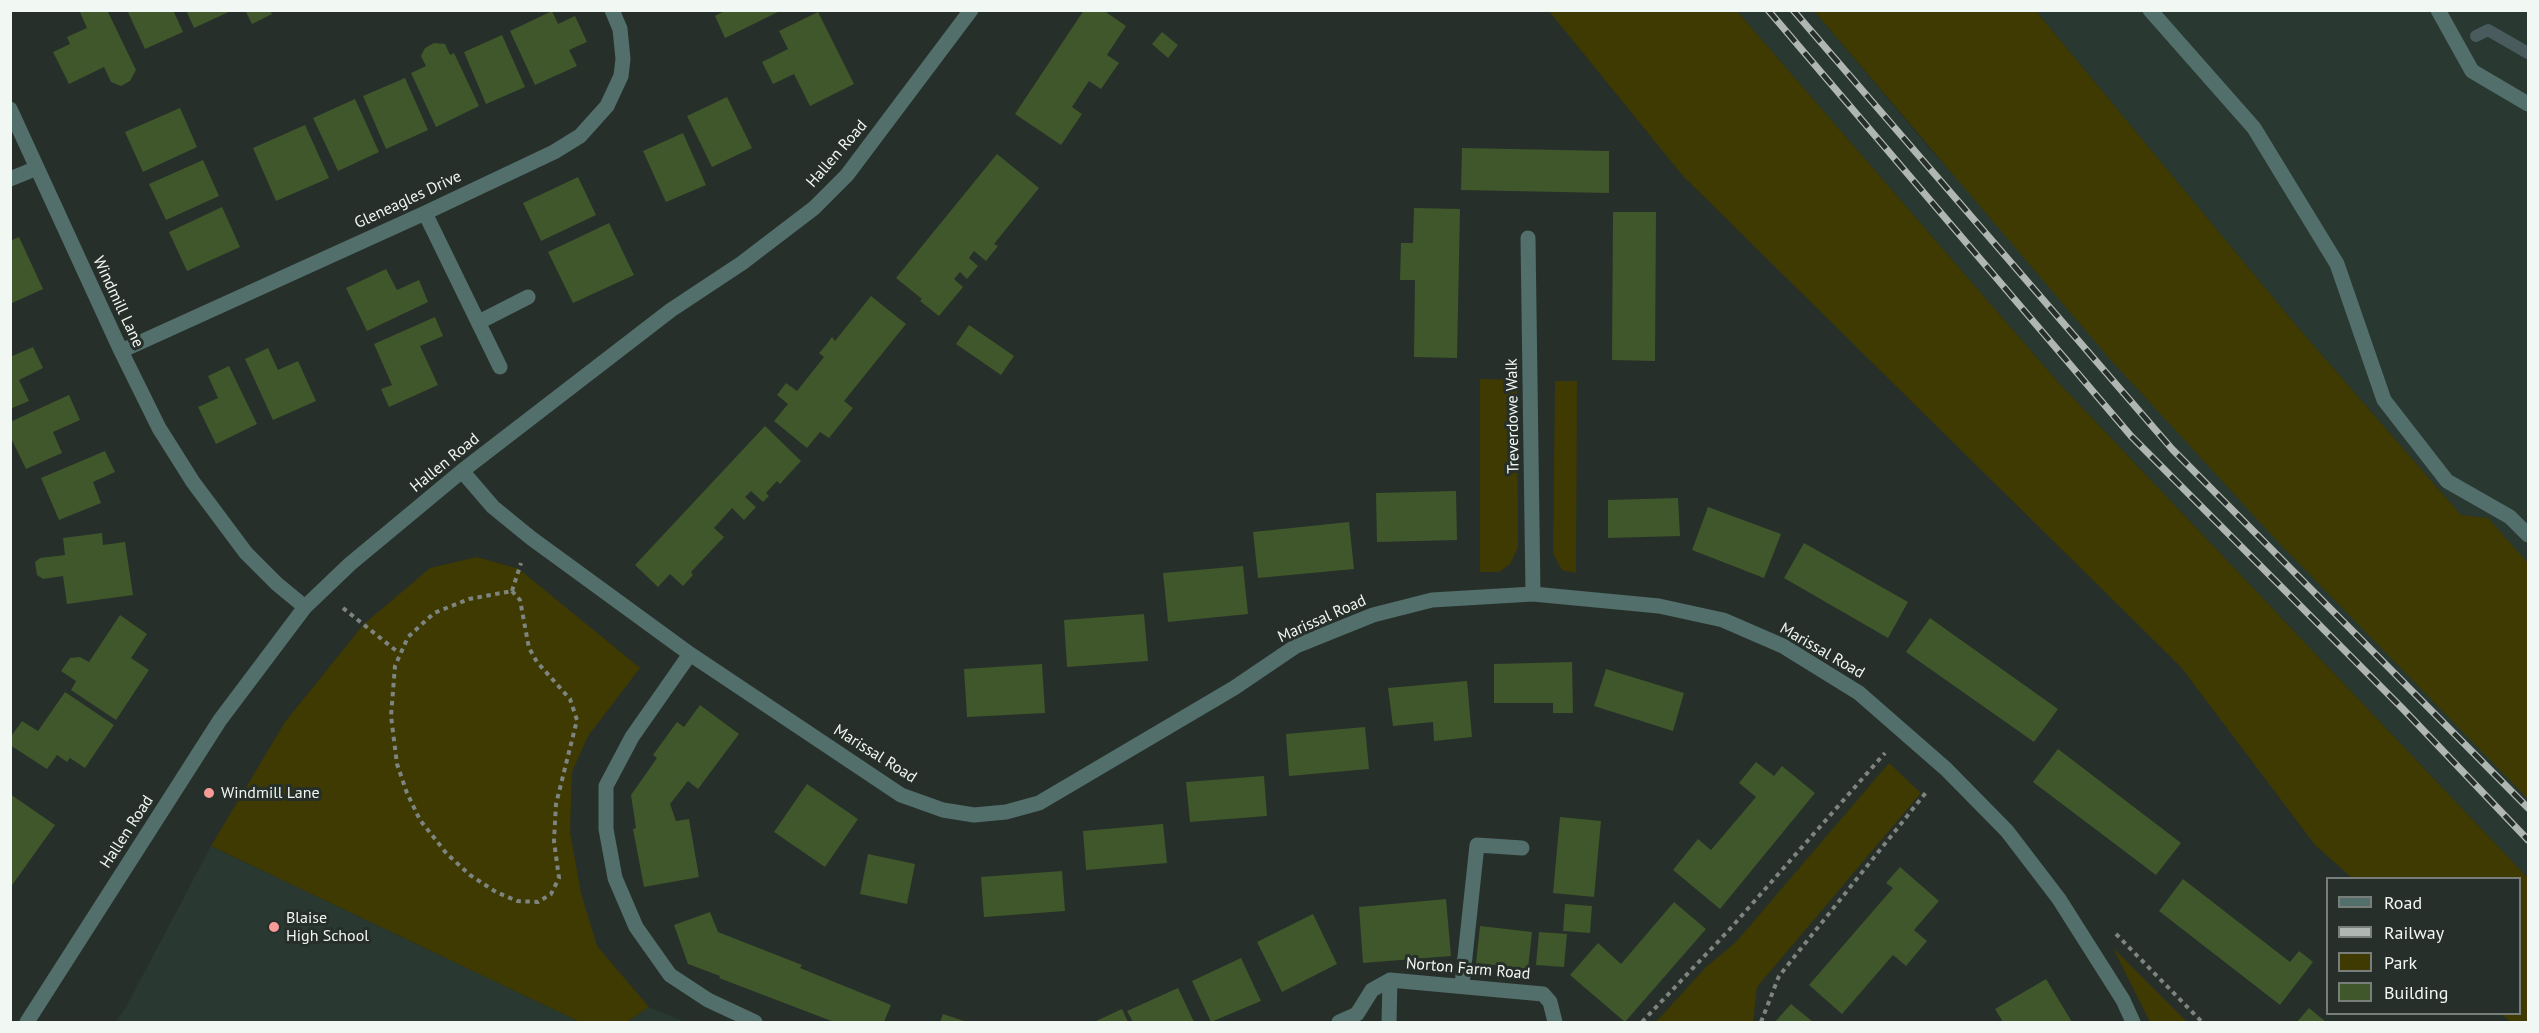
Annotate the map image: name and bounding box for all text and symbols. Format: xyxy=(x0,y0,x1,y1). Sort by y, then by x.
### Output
street label: Hallen Road xyxy=(803,116,871,192)
street label: Gleneagles Drive xyxy=(352,167,464,233)
street label: Windmill Lane xyxy=(88,253,148,351)
street label: Treverdowe Walk xyxy=(1502,358,1524,474)
street label: Hallen Road xyxy=(407,429,483,497)
street label: Marissal Road xyxy=(1275,591,1369,647)
street label: Marissal Road xyxy=(1776,619,1868,683)
street label: Marissal Road xyxy=(830,721,920,787)
place label: Windmill Lane xyxy=(221,783,320,803)
marker: Windmill Lane xyxy=(202,786,216,800)
street label: Hallen Road xyxy=(96,792,158,872)
legend xyxy=(2326,877,2521,1015)
text: Road xyxy=(2384,891,2422,914)
place label: Blaise High School xyxy=(286,908,369,946)
marker: Blaise High School xyxy=(267,920,281,934)
text: Railway xyxy=(2384,921,2444,944)
text: Park xyxy=(2384,951,2417,974)
street label: Norton Farm Road xyxy=(1405,954,1531,984)
text: Building xyxy=(2384,981,2448,1004)

